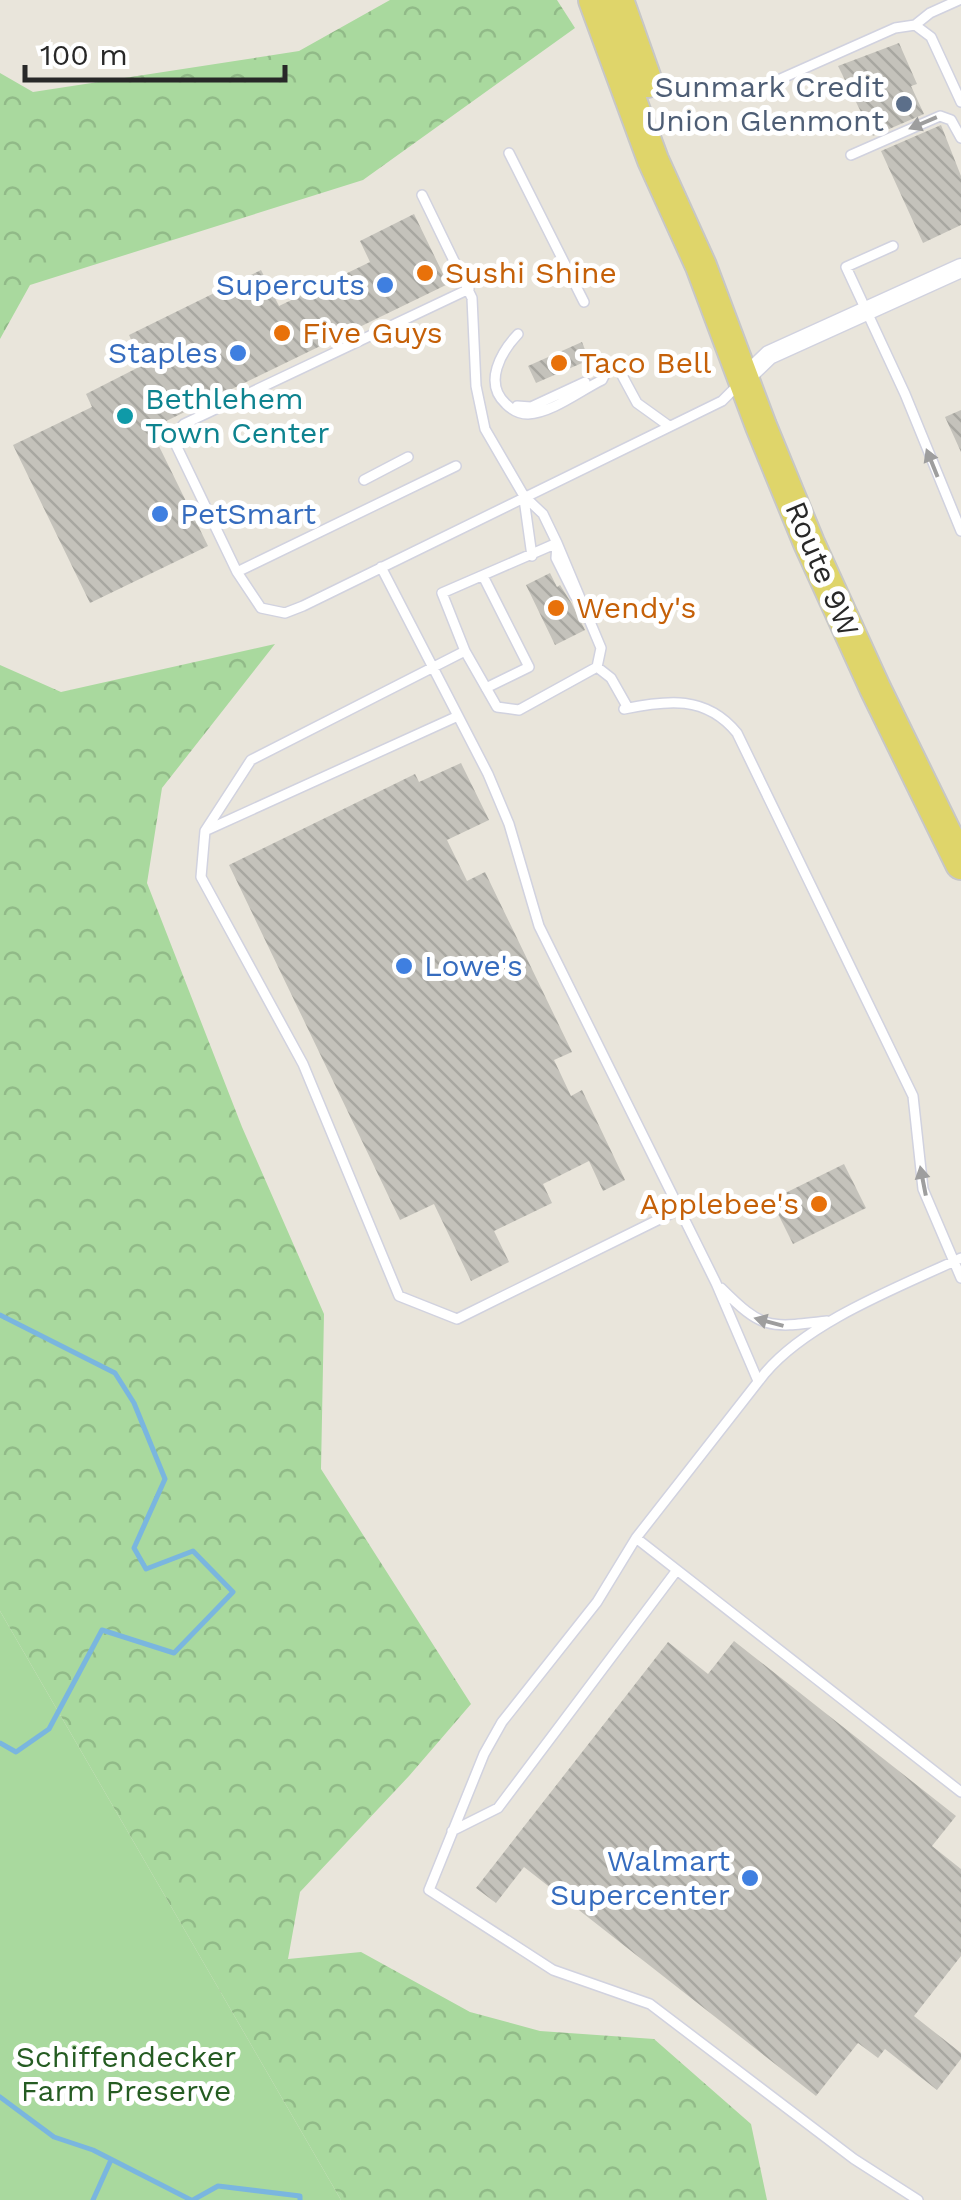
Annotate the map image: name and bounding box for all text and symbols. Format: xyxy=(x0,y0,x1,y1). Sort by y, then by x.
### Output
scale bar xyxy=(25,20,285,82)
text: 100 m xyxy=(40,37,128,72)
place label: Sunmark Credit Union Glenmont xyxy=(645,69,884,138)
marker: Sunmark Credit Union Glenmont xyxy=(893,93,915,115)
one-way arrow xyxy=(908,115,938,131)
place label: Sushi Shine xyxy=(445,255,617,290)
marker: Sushi Shine xyxy=(414,262,436,284)
place label: Supercuts xyxy=(216,267,365,302)
marker: Supercuts xyxy=(374,274,396,296)
place label: Five Guys xyxy=(302,315,443,350)
marker: Five Guys xyxy=(271,322,293,344)
place label: Staples xyxy=(108,335,218,370)
marker: Staples xyxy=(227,342,249,364)
place label: Taco Bell xyxy=(579,345,711,380)
marker: Taco Bell xyxy=(548,352,570,374)
place label: Bethlehem Town Center xyxy=(145,381,330,450)
marker: Bethlehem Town Center xyxy=(114,405,136,427)
one-way arrow xyxy=(923,448,939,478)
place label: PetSmart xyxy=(180,496,316,531)
street label: Route 9W xyxy=(778,496,867,642)
marker: PetSmart xyxy=(149,503,171,525)
place label: Wendy's xyxy=(576,590,696,625)
marker: Wendy's xyxy=(545,597,567,619)
place label: Lowe's xyxy=(424,948,523,983)
marker: Lowe's xyxy=(393,955,415,977)
one-way arrow xyxy=(915,1165,931,1196)
place label: Applebee's xyxy=(640,1186,799,1221)
marker: Applebee's xyxy=(808,1193,830,1215)
one-way arrow xyxy=(753,1313,784,1329)
place label: Walmart Supercenter xyxy=(550,1843,730,1912)
marker: Walmart Supercenter xyxy=(739,1867,761,1889)
park label: Schiffendecker Farm Preserve xyxy=(16,2039,236,2108)

